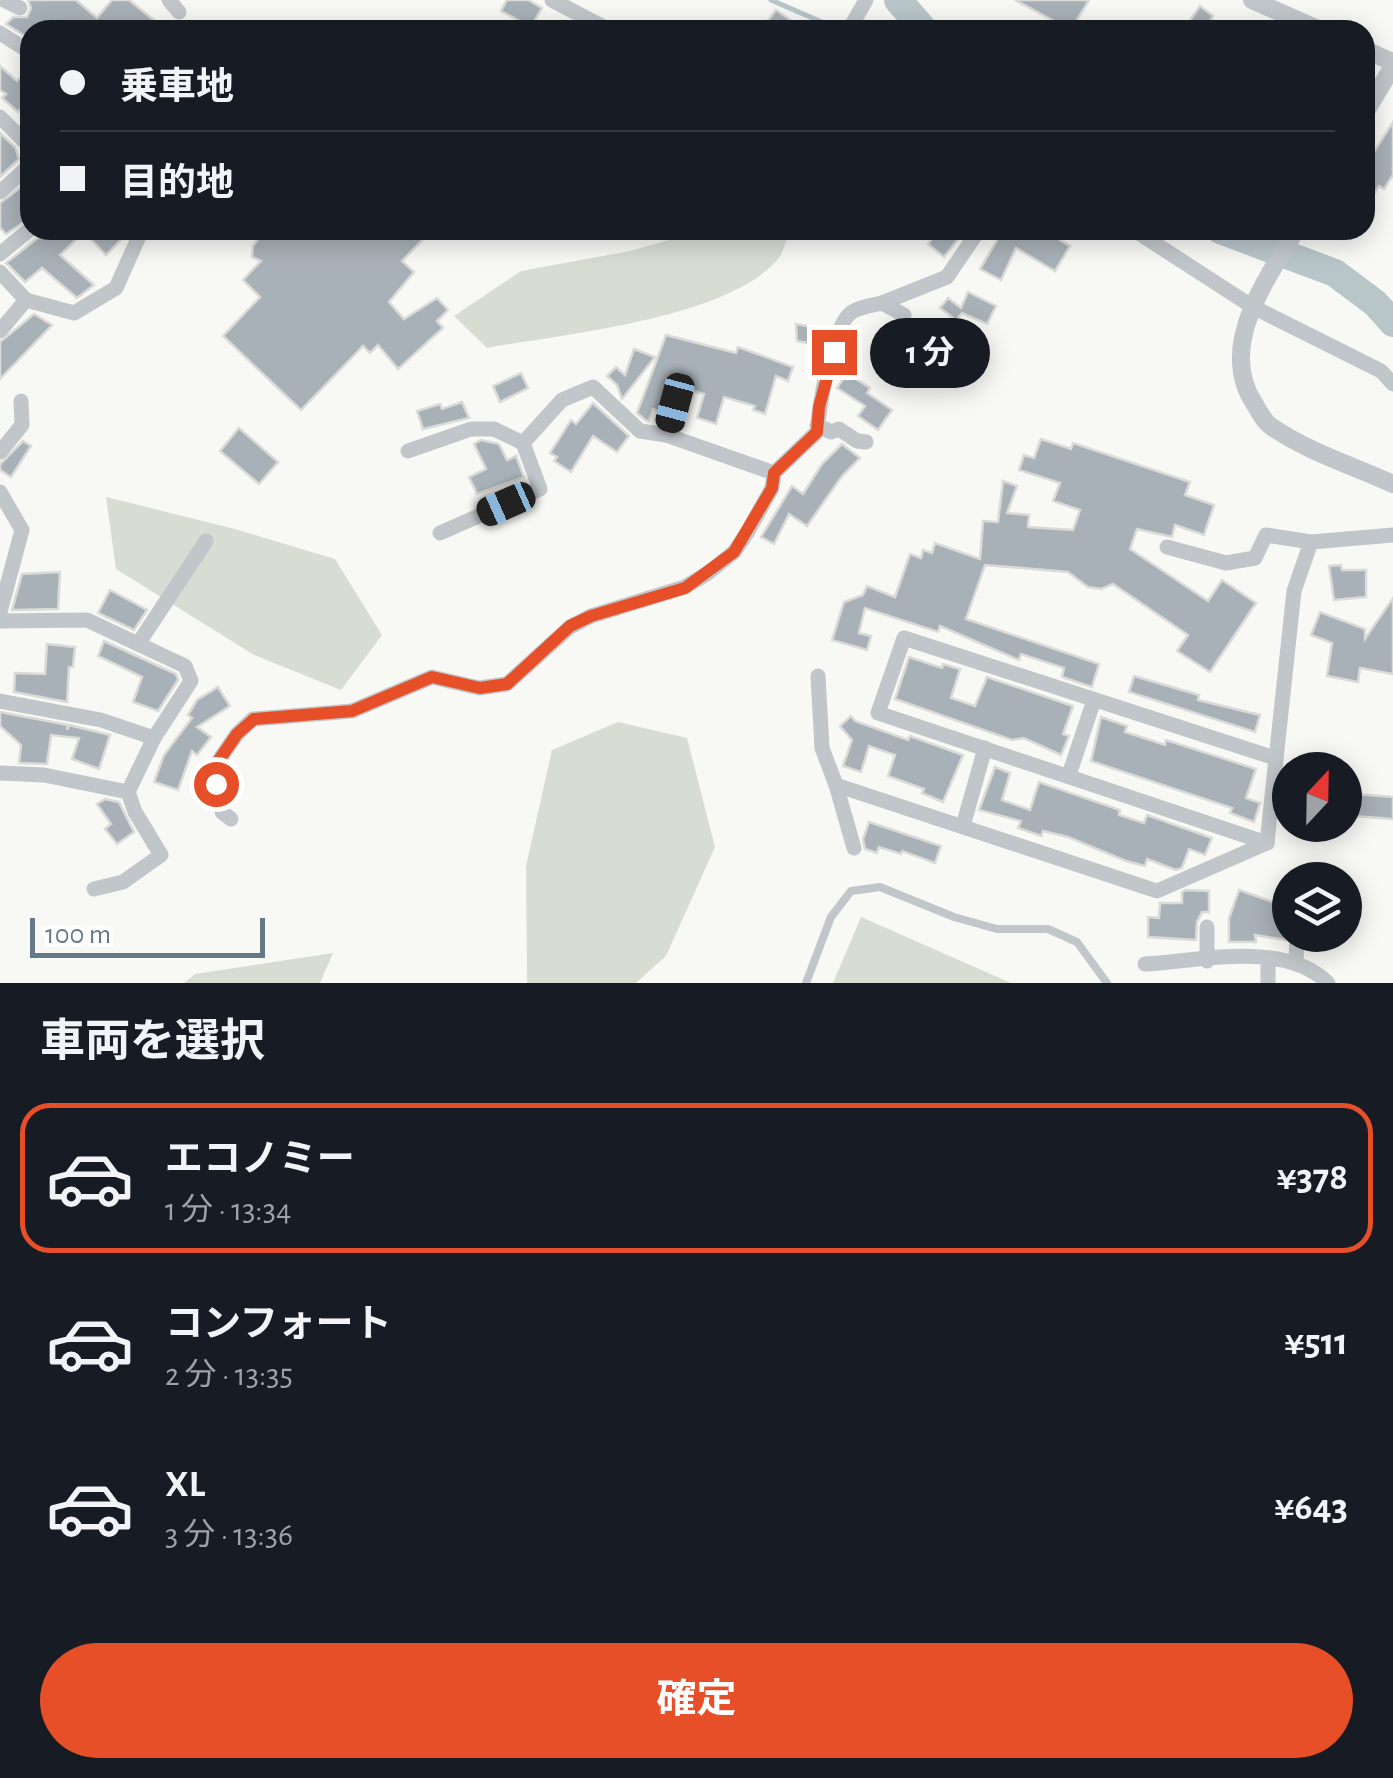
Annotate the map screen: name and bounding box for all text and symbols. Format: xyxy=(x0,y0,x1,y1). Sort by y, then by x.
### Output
text: 乗車地 xyxy=(120,69,234,107)
text: 目的地 xyxy=(120,165,234,203)
callout: 1 分 xyxy=(869,317,989,387)
route end xyxy=(812,330,857,375)
text: 1 分 xyxy=(906,337,954,369)
car xyxy=(653,370,697,436)
car xyxy=(472,478,540,530)
north arrow xyxy=(1272,752,1362,842)
map controls xyxy=(1272,752,1362,952)
route start xyxy=(194,762,239,807)
button: layers xyxy=(1272,862,1362,952)
scale bar xyxy=(30,913,265,958)
text: 100 m xyxy=(45,921,111,949)
text: 車両を選択 xyxy=(40,1020,265,1065)
icon: car xyxy=(45,1133,135,1223)
text: エコノミー xyxy=(165,1141,355,1179)
text: ¥378 xyxy=(1276,1159,1348,1197)
text: 1 分 · 13:34 xyxy=(165,1194,291,1226)
icon: car xyxy=(45,1298,135,1388)
text: コンフォート xyxy=(165,1306,392,1344)
text: ¥511 xyxy=(1284,1324,1348,1362)
text: 2 分 · 13:35 xyxy=(165,1359,293,1391)
icon: car xyxy=(45,1463,135,1553)
text: XL xyxy=(165,1466,205,1504)
text: ¥643 xyxy=(1274,1489,1348,1527)
text: 3 分 · 13:36 xyxy=(165,1519,293,1551)
button: 確定 xyxy=(40,1643,1353,1758)

